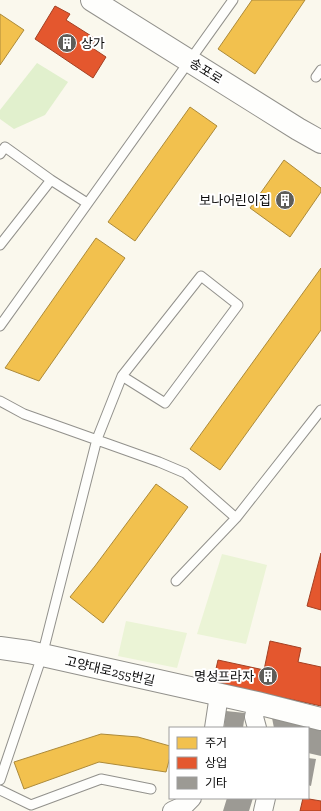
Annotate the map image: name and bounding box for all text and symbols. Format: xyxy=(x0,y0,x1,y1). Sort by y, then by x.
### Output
building icon: 상가 xyxy=(56,32,78,54)
place label: 상가 xyxy=(81,36,105,51)
street label: 송포로 xyxy=(187,55,225,87)
building icon: 보나어린이집 xyxy=(274,189,296,211)
place label: 보나어린이집 xyxy=(199,193,271,208)
street label: 고양대로255번길 xyxy=(64,653,156,689)
building icon: 명성프라자 xyxy=(257,665,279,687)
place label: 명성프라자 xyxy=(194,669,254,684)
legend xyxy=(169,727,309,799)
text: 주거 xyxy=(205,736,227,750)
text: 상업 xyxy=(205,756,227,770)
text: 기타 xyxy=(205,776,227,790)

